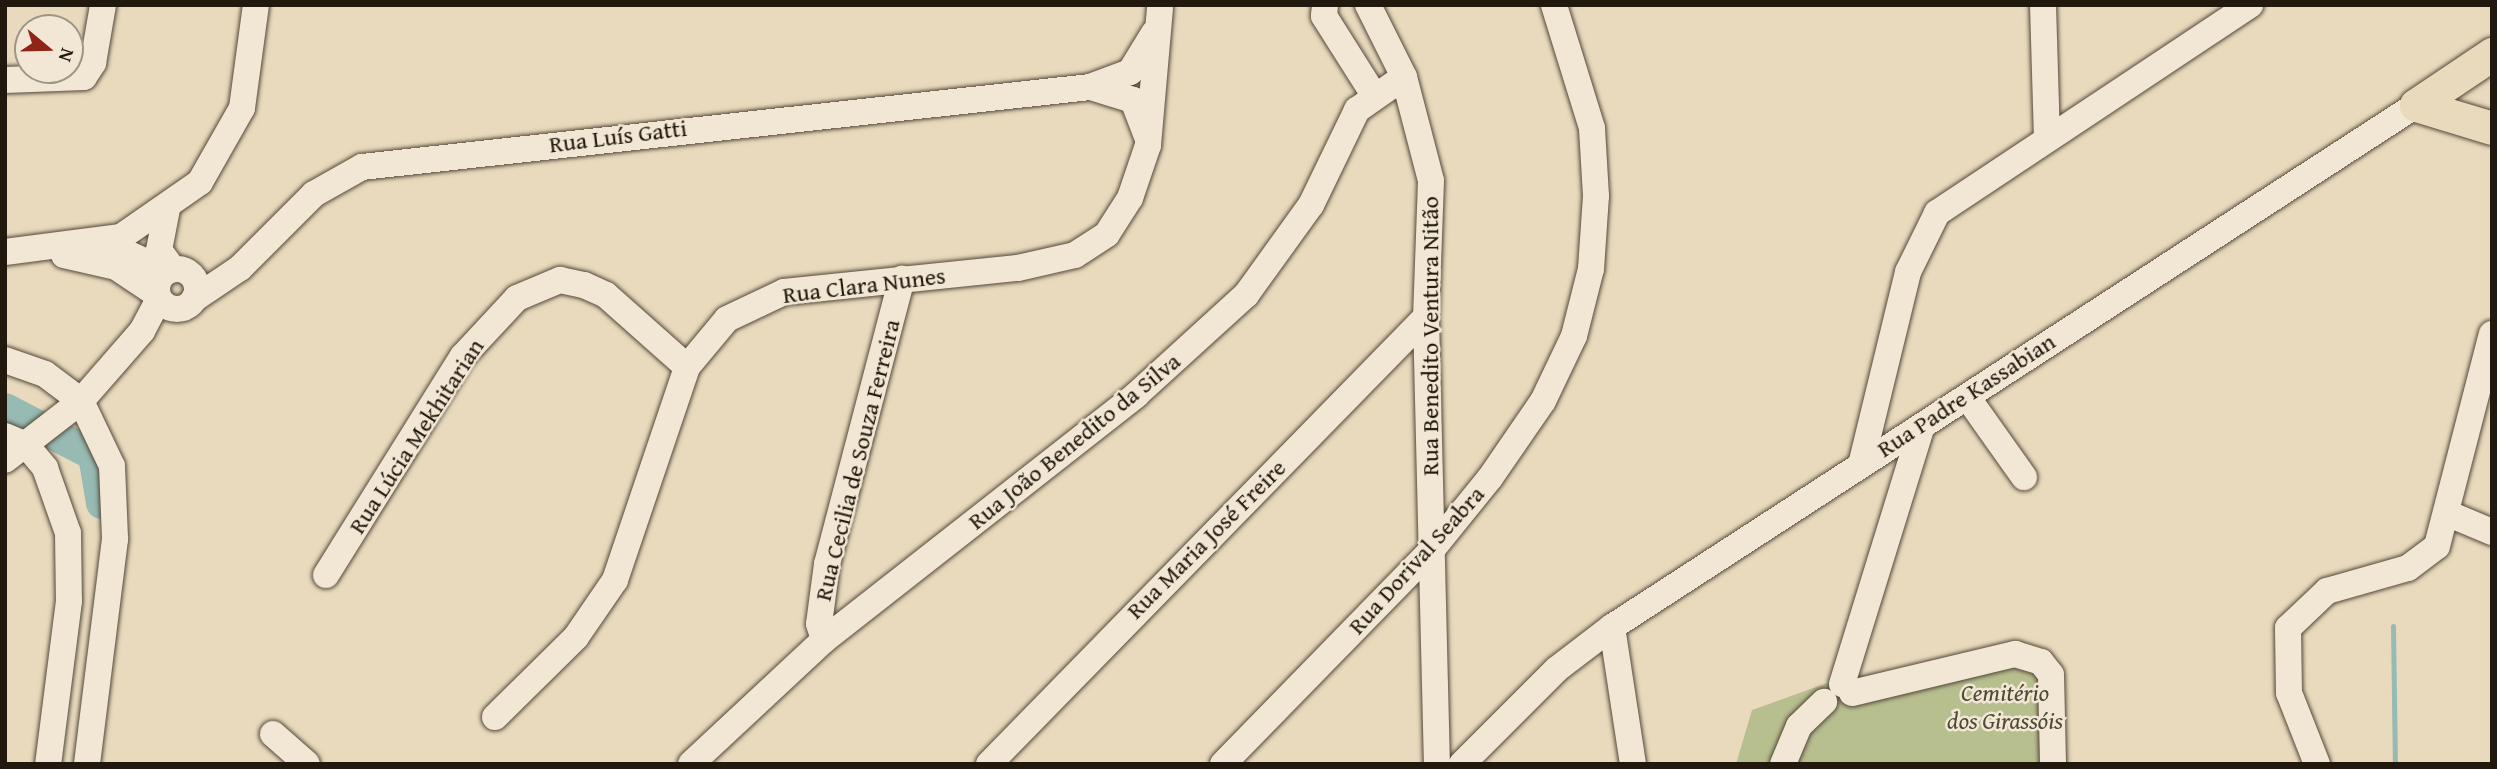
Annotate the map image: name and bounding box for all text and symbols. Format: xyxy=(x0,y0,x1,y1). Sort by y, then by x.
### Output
north arrow xyxy=(14,14,84,84)
text: N xyxy=(52,45,82,66)
street label: Rua Luís Gatti xyxy=(547,113,689,159)
street label: Rua Benedito Ventura Nitão xyxy=(1416,196,1444,476)
street label: Rua Clara Nunes xyxy=(781,261,947,309)
street label: Rua Cecilia de Souza Ferreira xyxy=(808,316,906,604)
street label: Rua Padre Kassabian xyxy=(1872,327,2060,463)
street label: Rua Lúcia Mekhitarian xyxy=(342,333,490,539)
street label: Rua João Benedito da Silva xyxy=(962,347,1186,535)
street label: Rua Maria José Freire xyxy=(1120,453,1292,625)
street label: Rua Dorival Seabra xyxy=(1342,480,1490,640)
park label: Cemitério dos Girassóis xyxy=(1947,679,2063,735)

